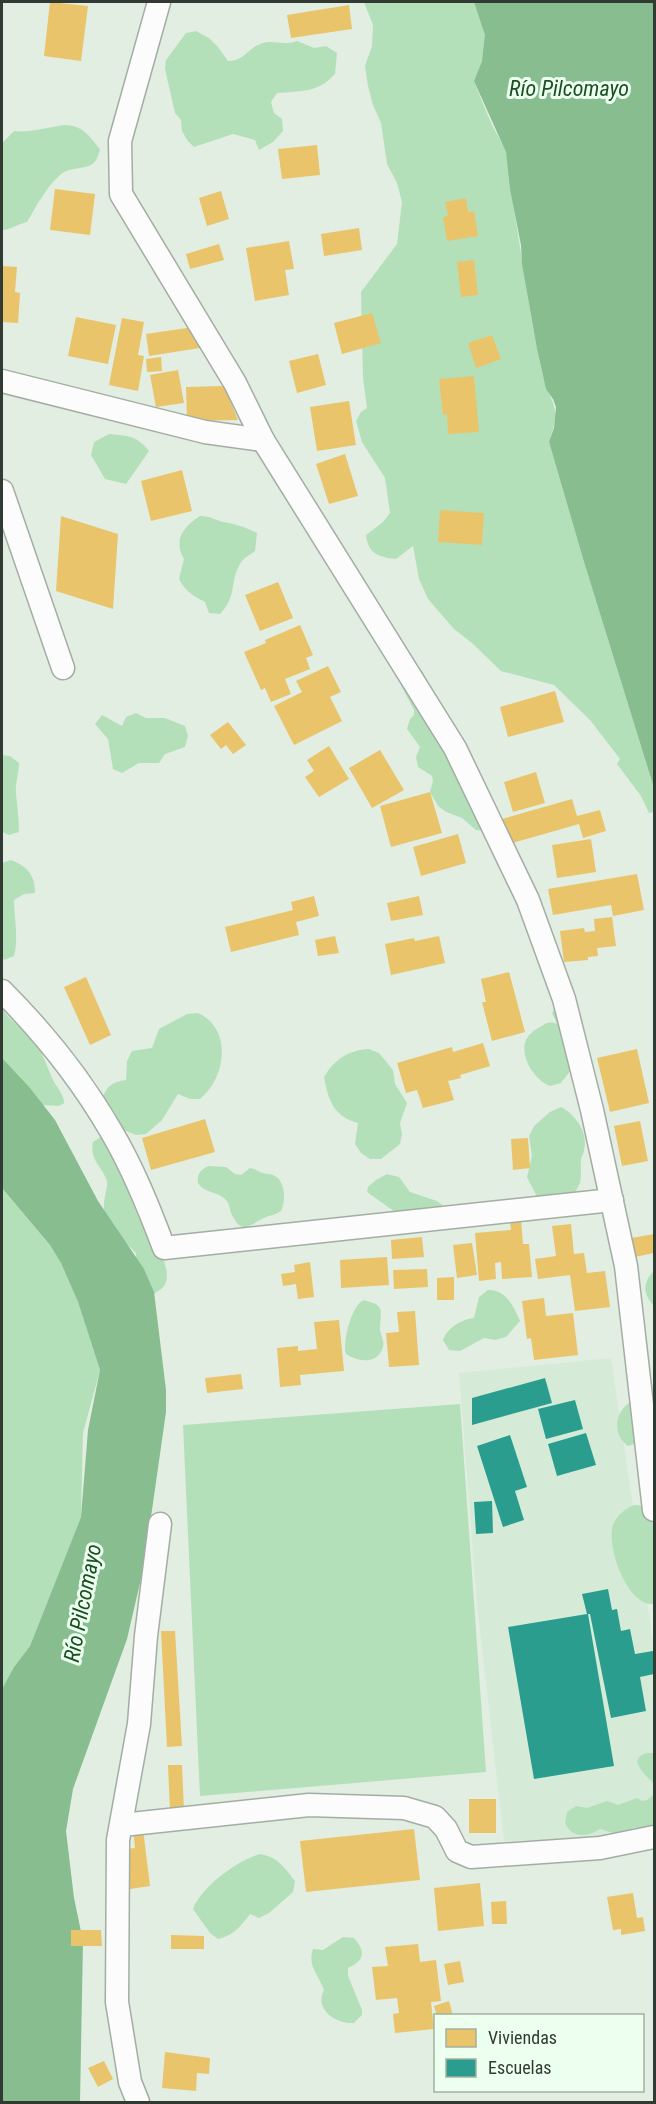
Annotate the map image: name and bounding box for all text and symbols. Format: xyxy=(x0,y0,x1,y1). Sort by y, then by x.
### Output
water label: Río Pilcomayo xyxy=(509,76,629,101)
water label: Río Pilcomayo xyxy=(59,1542,106,1664)
legend xyxy=(434,2014,644,2092)
text: Viviendas xyxy=(488,2027,557,2048)
text: Escuelas xyxy=(488,2057,552,2078)

